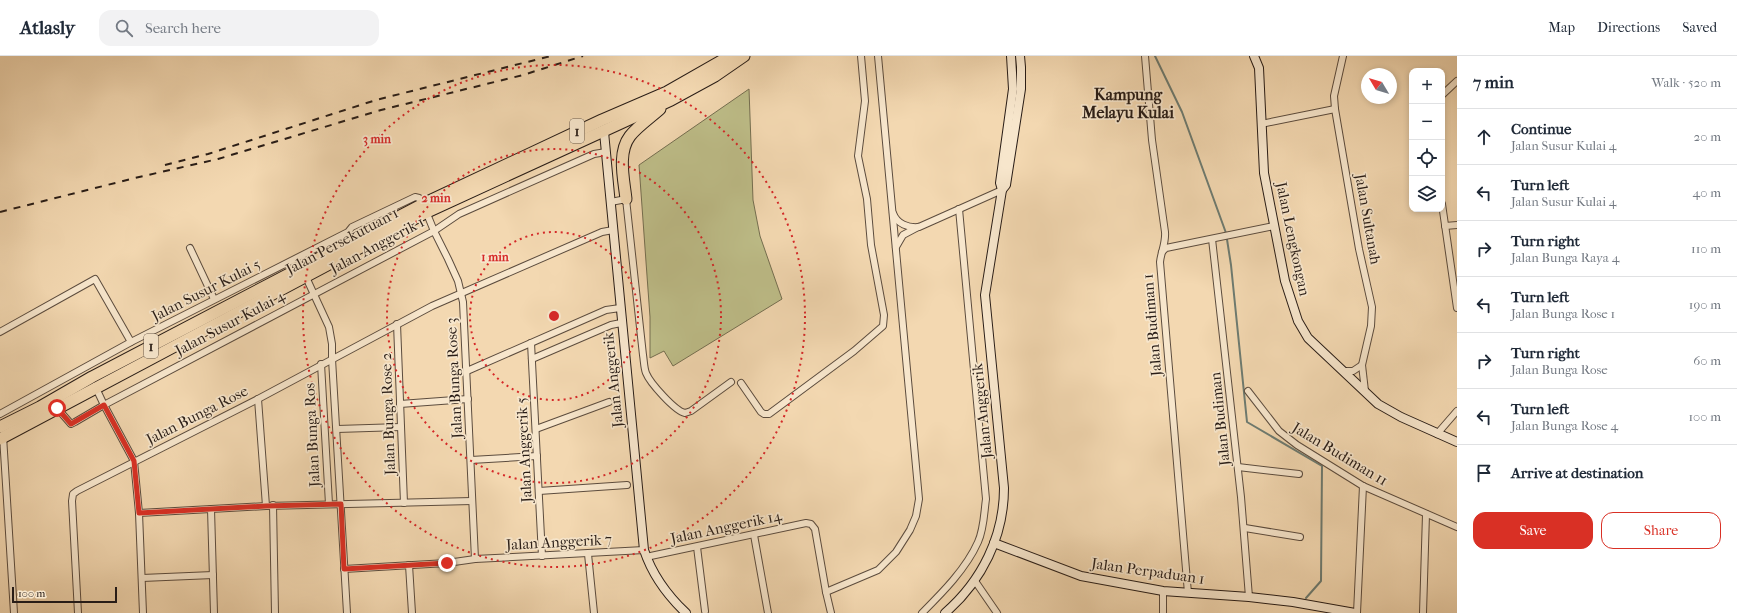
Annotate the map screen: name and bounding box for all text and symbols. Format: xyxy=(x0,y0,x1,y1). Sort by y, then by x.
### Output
search box xyxy=(99,10,379,46)
text: Atlasly xyxy=(20,17,75,39)
icon: search xyxy=(113,17,135,39)
text: Search here xyxy=(145,19,221,37)
text: Map xyxy=(1548,19,1575,36)
text: Directions xyxy=(1597,19,1660,36)
text: Saved xyxy=(1682,19,1717,36)
north arrow xyxy=(1361,68,1397,104)
map controls xyxy=(1409,68,1445,212)
button: + xyxy=(1409,68,1445,104)
text: 7 min xyxy=(1473,72,1514,92)
text: Walk · 520 m xyxy=(1652,75,1721,90)
district label: Kampung Melayu Kulai xyxy=(1081,85,1174,123)
button: − xyxy=(1409,104,1445,140)
road number: 1 xyxy=(570,119,584,143)
text: Continue xyxy=(1511,120,1571,138)
icon: ahead xyxy=(1473,126,1495,148)
text: 20 m xyxy=(1694,129,1721,144)
text: 3 min xyxy=(363,132,392,147)
text: Jalan Susur Kulai 4 xyxy=(1511,138,1617,153)
button: locate xyxy=(1409,140,1445,176)
street label: Jalan Sultanah xyxy=(1351,171,1385,266)
button: layers xyxy=(1409,176,1445,212)
text: Turn left xyxy=(1511,176,1569,194)
street label: Jalan Lengkongan xyxy=(1272,179,1314,298)
icon: left xyxy=(1473,182,1495,204)
text: 40 m xyxy=(1693,185,1721,200)
text: 2 min xyxy=(421,191,452,205)
text: Jalan Susur Kulai 4 xyxy=(1511,194,1617,209)
street label: Jalan Persekutuan 1 xyxy=(282,204,401,279)
street label: Jalan Anggerik 1 xyxy=(326,213,427,278)
text: Turn right xyxy=(1511,232,1580,250)
icon: right xyxy=(1473,238,1495,260)
text: 110 m xyxy=(1691,241,1721,256)
text: 1 min xyxy=(481,250,510,264)
text: Jalan Bunga Raya 4 xyxy=(1511,250,1619,265)
street label: Jalan Susur Kulai 5 xyxy=(148,255,263,326)
street label: Jalan Budiman 1 xyxy=(1139,273,1166,378)
street label: Jalan Susur Kulai 4 xyxy=(171,286,289,360)
text: Turn left xyxy=(1511,288,1569,306)
icon: left xyxy=(1473,294,1495,316)
text: 190 m xyxy=(1689,297,1721,312)
text: Jalan Bunga Rose 1 xyxy=(1511,306,1615,321)
centre of rings xyxy=(547,309,561,323)
street label: Jalan Bunga Rose 3 xyxy=(442,317,466,440)
street label: Jalan Anggerik xyxy=(599,331,627,430)
road number: 1 xyxy=(144,334,158,358)
text: Turn right xyxy=(1511,344,1580,362)
icon: right xyxy=(1473,350,1495,372)
street label: Jalan Bunga Rose 2 xyxy=(377,352,399,477)
text: 60 m xyxy=(1693,353,1721,368)
street label: Jalan Anggerik xyxy=(968,362,996,461)
text: Jalan Bunga Rose xyxy=(1511,362,1608,377)
street label: Jalan Budiman xyxy=(1206,371,1234,468)
street label: Jalan Bunga Rose xyxy=(142,381,251,449)
street label: Jalan Bunga Ros xyxy=(300,382,324,489)
street label: Jalan Anggerik 5 xyxy=(512,397,536,504)
route start xyxy=(48,399,66,417)
text: Turn left xyxy=(1511,400,1569,418)
icon: left xyxy=(1473,406,1495,428)
text: 100 m xyxy=(1688,409,1721,424)
street label: Jalan Budiman 11 xyxy=(1288,418,1391,490)
text: Jalan Bunga Rose 4 xyxy=(1511,418,1618,433)
icon: arrive xyxy=(1473,462,1495,484)
text: Arrive at destination xyxy=(1511,464,1643,482)
street label: Jalan Anggerik 14 xyxy=(668,506,784,548)
button: Save xyxy=(1473,512,1593,549)
button: Share xyxy=(1601,512,1721,549)
street label: Jalan Anggerik 7 xyxy=(505,530,612,554)
route end xyxy=(438,554,456,572)
street label: Jalan Perpaduan 1 xyxy=(1089,554,1206,588)
scale bar xyxy=(12,585,117,604)
text: 100 m xyxy=(18,587,46,600)

